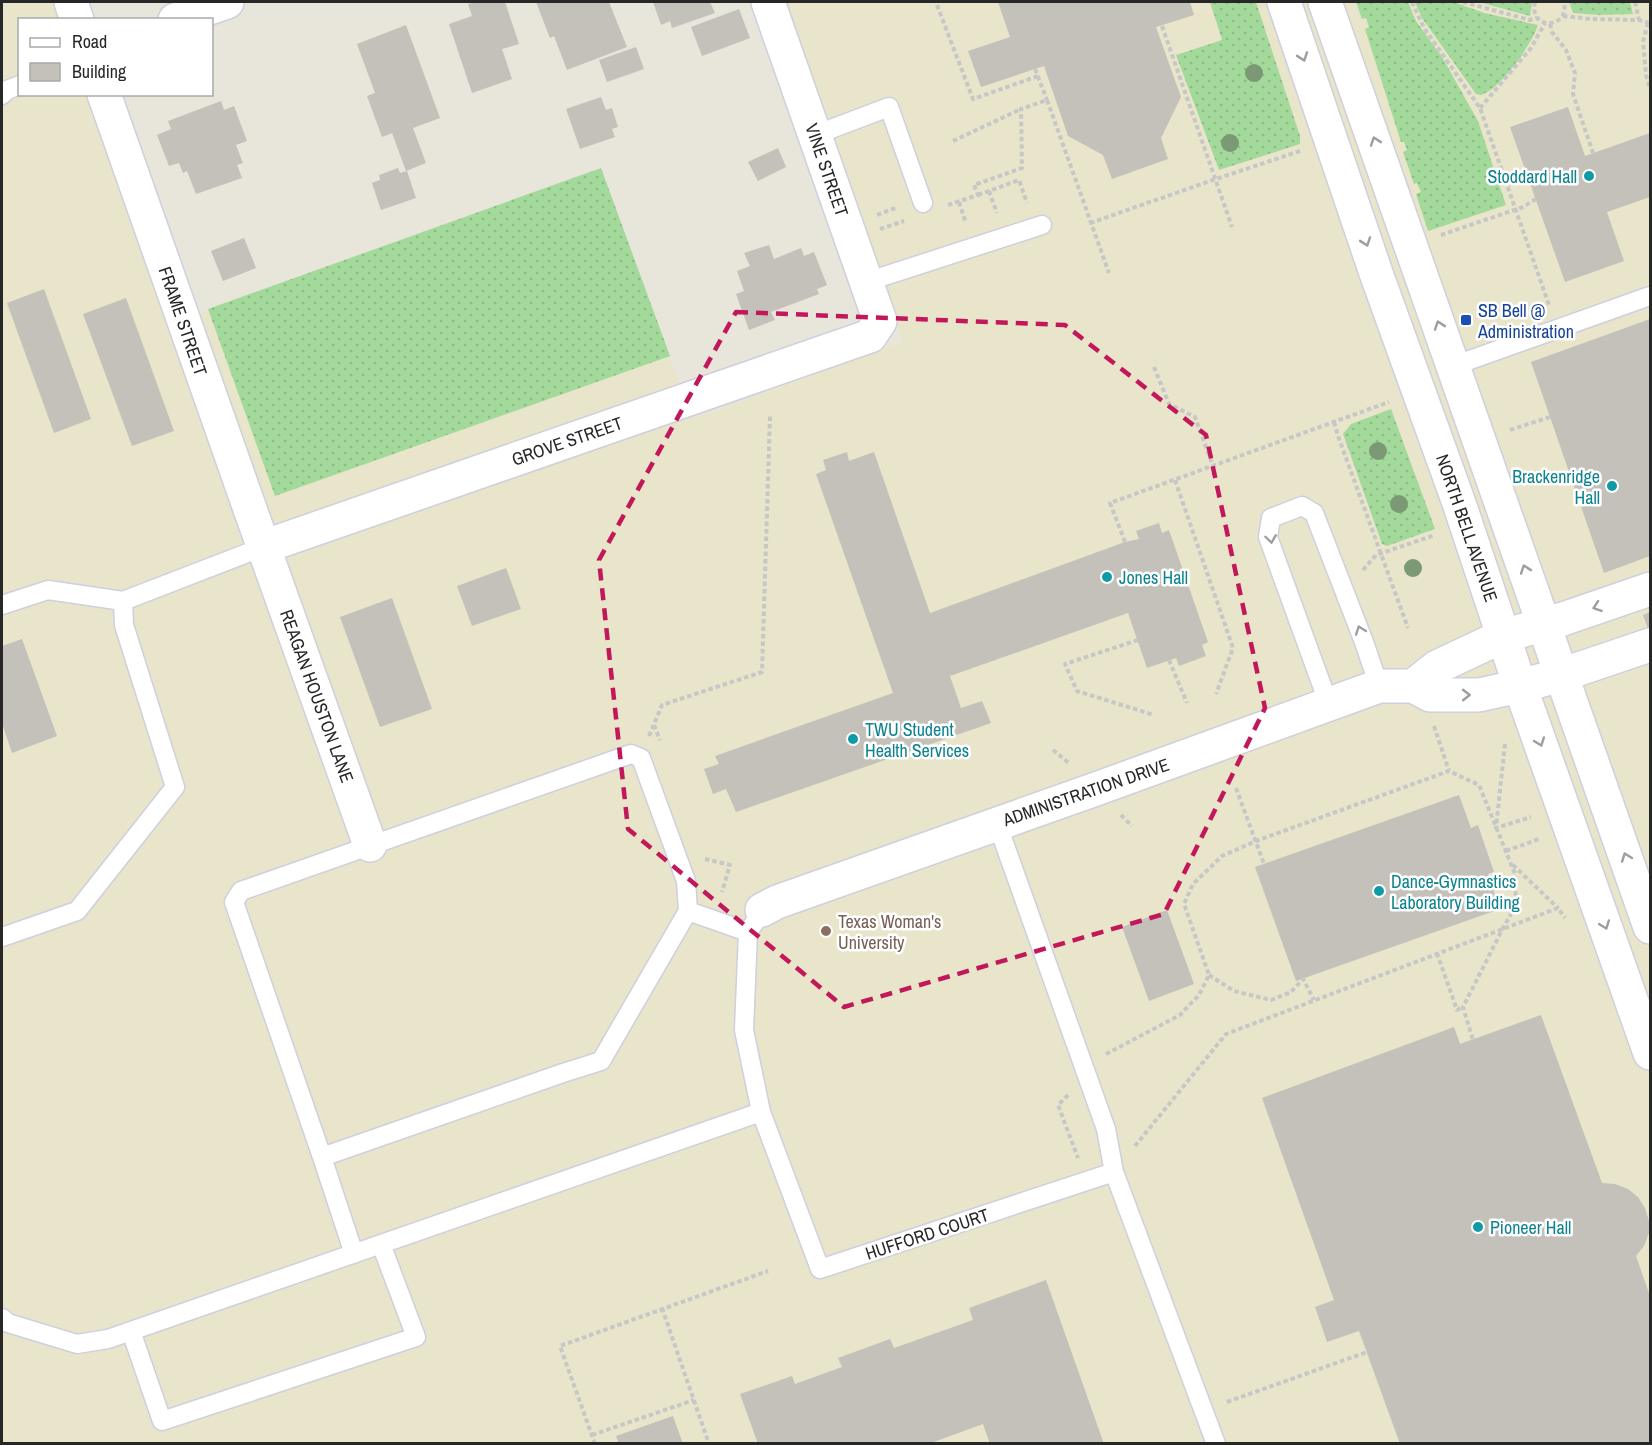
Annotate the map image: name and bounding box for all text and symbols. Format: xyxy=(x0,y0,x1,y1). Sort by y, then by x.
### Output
legend xyxy=(18,18,213,96)
text: Road xyxy=(72,29,107,54)
one-way arrow xyxy=(1296,51,1308,62)
text: Building xyxy=(72,59,127,84)
street label: VINE STREET xyxy=(799,120,855,220)
one-way arrow xyxy=(1369,136,1382,147)
place label: Stoddard Hall xyxy=(1488,164,1577,189)
marker: Stoddard Hall xyxy=(1582,169,1596,183)
one-way arrow xyxy=(1358,236,1371,247)
street label: FRAME STREET xyxy=(153,263,213,379)
place label: SB Bell @ Administration xyxy=(1477,298,1574,344)
marker: SB Bell @ Administration xyxy=(1459,313,1473,327)
one-way arrow xyxy=(1434,320,1447,331)
street label: GROVE STREET xyxy=(508,410,626,472)
street label: NORTH BELL AVENUE xyxy=(1430,451,1504,605)
place label: Brackenridge Hall xyxy=(1512,464,1600,510)
marker: Brackenridge Hall xyxy=(1605,479,1619,493)
one-way arrow xyxy=(1264,534,1276,544)
one-way arrow xyxy=(1519,564,1532,575)
place label: Jones Hall xyxy=(1119,565,1188,590)
marker: Jones Hall xyxy=(1100,570,1114,584)
one-way arrow xyxy=(1592,600,1603,612)
street label: REAGAN HOUSTON LANE xyxy=(274,606,360,786)
one-way arrow xyxy=(1355,626,1367,637)
one-way arrow xyxy=(1462,689,1471,701)
place label: TWU Student Health Services xyxy=(865,717,969,763)
marker: TWU Student Health Services xyxy=(846,732,860,746)
one-way arrow xyxy=(1533,736,1546,746)
street label: ADMINISTRATION DRIVE xyxy=(999,752,1173,833)
one-way arrow xyxy=(1620,852,1633,862)
place label: Dance-Gymnastics Laboratory Building xyxy=(1391,869,1521,915)
marker: Dance-Gymnastics Laboratory Building xyxy=(1372,884,1386,898)
place label: Texas Woman's University xyxy=(838,909,941,955)
one-way arrow xyxy=(1598,919,1611,930)
marker: Texas Woman's University xyxy=(819,924,833,938)
street label: HUFFORD COURT xyxy=(862,1202,992,1266)
place label: Pioneer Hall xyxy=(1490,1215,1571,1240)
marker: Pioneer Hall xyxy=(1471,1220,1485,1234)

